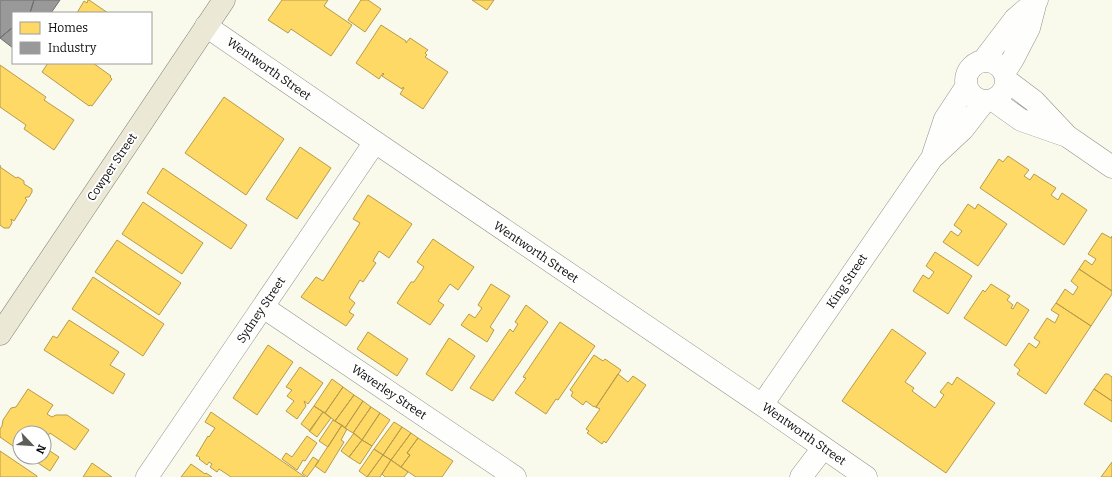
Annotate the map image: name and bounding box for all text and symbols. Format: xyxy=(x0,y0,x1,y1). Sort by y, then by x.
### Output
legend xyxy=(12,12,152,64)
text: Homes xyxy=(48,21,88,35)
street label: Wentworth Street xyxy=(224,35,314,104)
text: Industry xyxy=(48,41,97,55)
street label: Cowper Street xyxy=(84,130,140,204)
street label: Wentworth Street xyxy=(491,218,582,286)
street label: King Street xyxy=(824,251,871,311)
street label: Sydney Street xyxy=(234,274,289,346)
street label: Waverley Street xyxy=(349,362,430,423)
street label: Wentworth Street xyxy=(759,400,849,469)
north arrow xyxy=(12,425,52,465)
text: N xyxy=(33,442,48,456)

